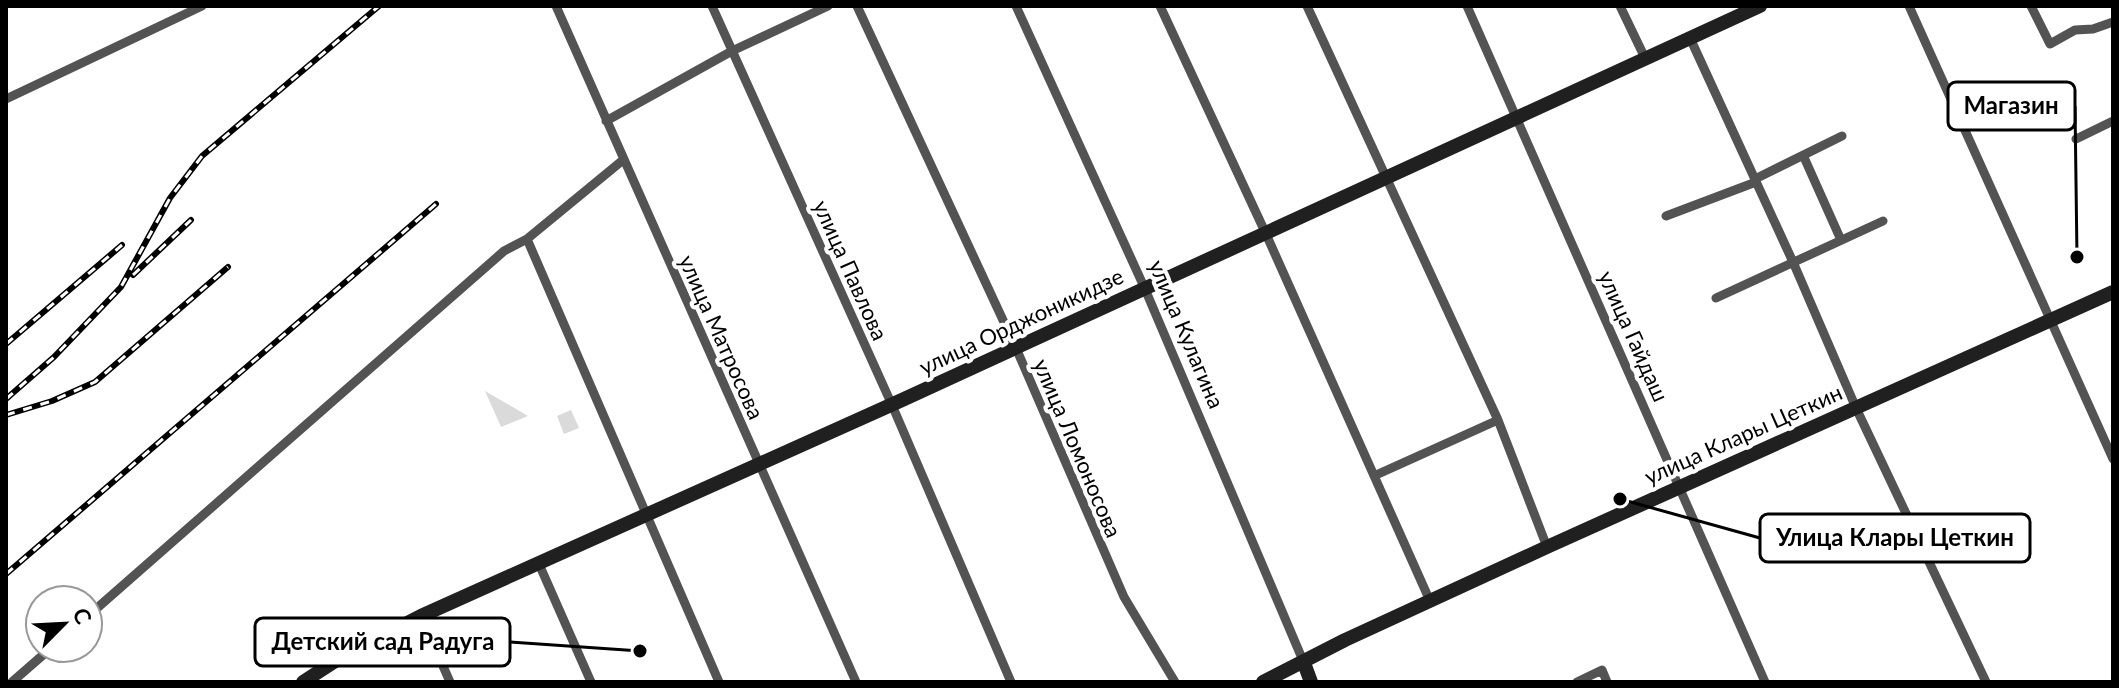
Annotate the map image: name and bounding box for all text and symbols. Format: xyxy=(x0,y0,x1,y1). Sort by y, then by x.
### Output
callout: Магазин xyxy=(1948,82,2075,130)
text: Магазин xyxy=(1963,90,2059,119)
street label: улица Павлова xyxy=(808,196,894,344)
street label: улица Матросова xyxy=(674,251,770,423)
street label: улица Кулагина xyxy=(1144,256,1230,412)
street label: улица Орджоникидзе xyxy=(915,262,1127,380)
street label: улица Гайдаш xyxy=(1593,266,1675,406)
street label: улица Ломоносова xyxy=(1028,355,1128,541)
street label: улица Клары Цеткин xyxy=(1640,378,1846,490)
callout: Улица Клары Цеткин xyxy=(1760,514,2030,562)
text: Улица Клары Цеткин xyxy=(1775,522,2014,551)
north arrow xyxy=(24,584,104,664)
text: С xyxy=(67,604,98,628)
callout: Детский сад Радуга xyxy=(255,618,510,666)
text: Детский сад Радуга xyxy=(272,626,494,655)

